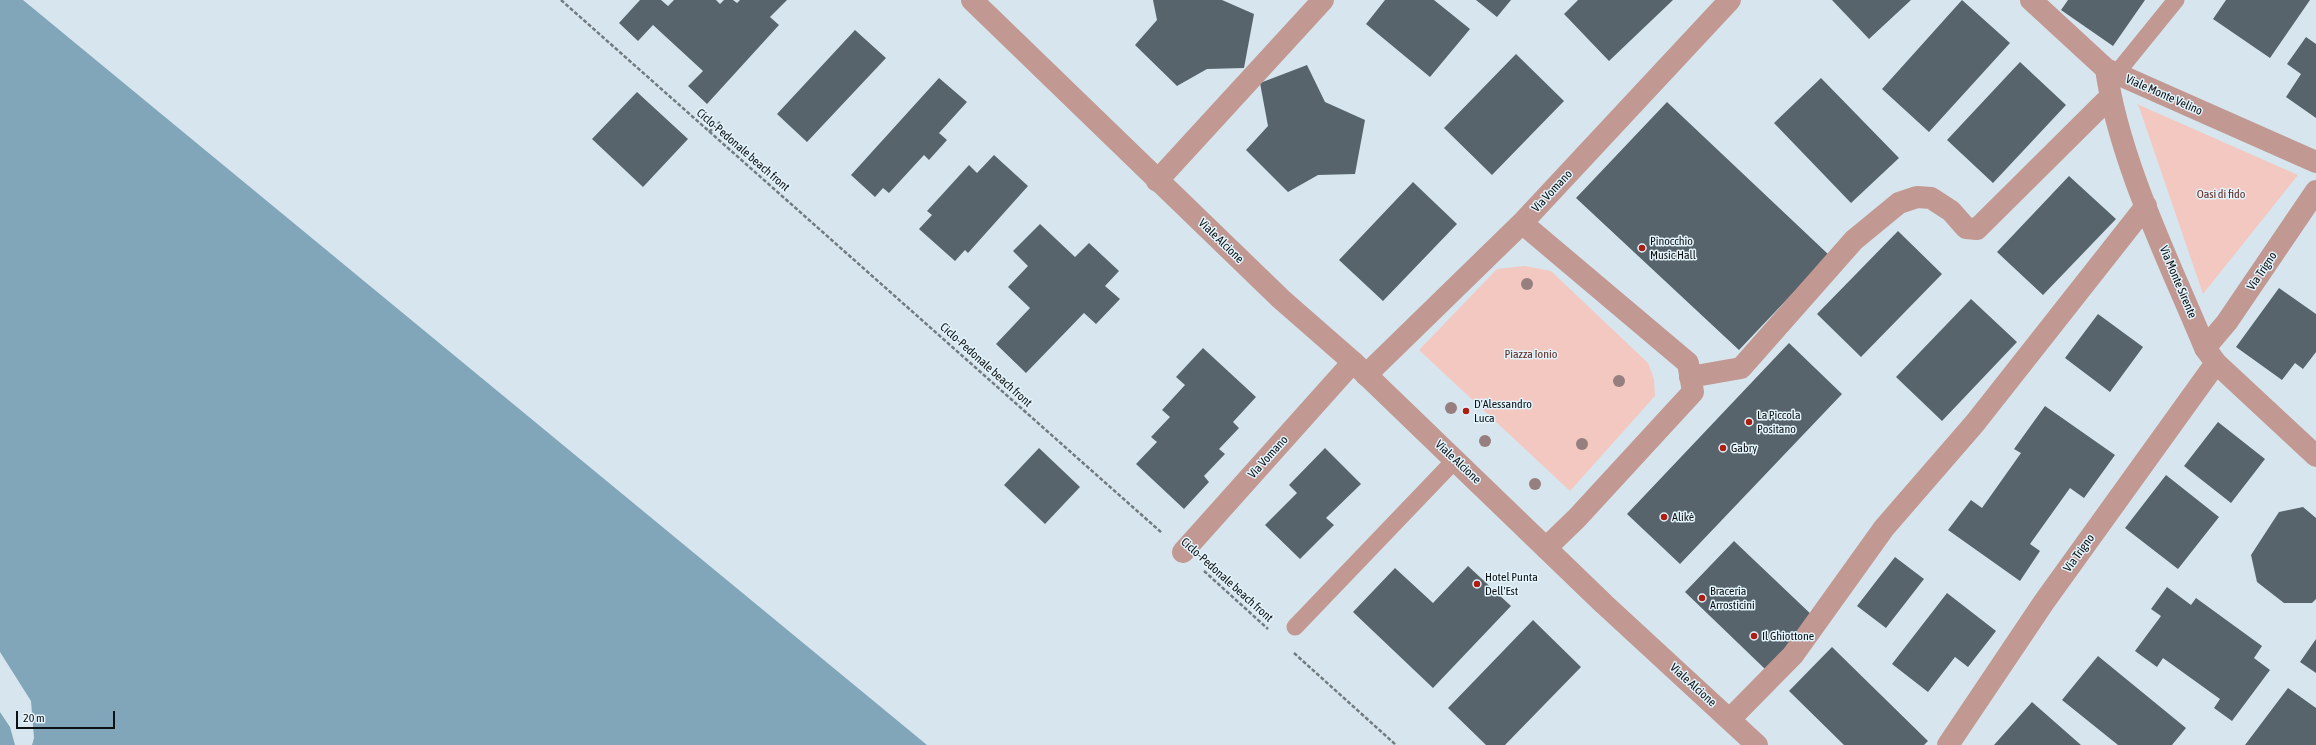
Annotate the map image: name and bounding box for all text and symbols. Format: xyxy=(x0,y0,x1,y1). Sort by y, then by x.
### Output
street label: Viale Monte Velino xyxy=(2123,72,2205,118)
street label: Ciclo-Pedonale beach front xyxy=(693,106,793,194)
street label: Via Vomano xyxy=(1529,167,1575,215)
park label: Oasi di fido xyxy=(2197,187,2245,201)
street label: Viale Alcione xyxy=(1195,216,1247,266)
place label: Pinocchio Music Hall xyxy=(1650,234,1696,262)
marker: Pinocchio Music Hall xyxy=(1637,243,1647,253)
street label: Via Monte Sirente xyxy=(2156,244,2200,320)
street label: Via Trigno xyxy=(2244,249,2280,293)
street label: Ciclo-Pedonale beach front xyxy=(937,320,1035,410)
park label: Piazza Ionio xyxy=(1505,347,1557,361)
place label: D'Alessandro Luca xyxy=(1474,397,1532,425)
marker: D'Alessandro Luca xyxy=(1461,406,1471,416)
place label: La Piccola Positano xyxy=(1757,408,1801,436)
marker: La Piccola Positano xyxy=(1744,417,1754,427)
street label: Via Vomano xyxy=(1245,433,1291,481)
street label: Viale Alcione xyxy=(1432,437,1484,487)
place label: Gabry xyxy=(1731,441,1757,455)
marker: Gabry xyxy=(1718,443,1728,453)
place label: Alikè xyxy=(1672,510,1694,524)
marker: Alikè xyxy=(1659,512,1669,522)
street label: Via Trigno xyxy=(2060,531,2098,575)
street label: Ciclo-Pedonale beach front xyxy=(1178,535,1276,625)
place label: Hotel Punta Dell'Est xyxy=(1485,570,1538,598)
marker: Hotel Punta Dell'Est xyxy=(1472,579,1482,589)
place label: Braceria Arrosticini xyxy=(1710,584,1755,612)
marker: Braceria Arrosticini xyxy=(1697,593,1707,603)
place label: Il Ghiottone xyxy=(1762,629,1814,643)
marker: Il Ghiottone xyxy=(1749,631,1759,641)
street label: Viale Alcione xyxy=(1667,660,1719,710)
scale bar xyxy=(18,703,117,729)
text: 20 m xyxy=(23,711,45,725)

